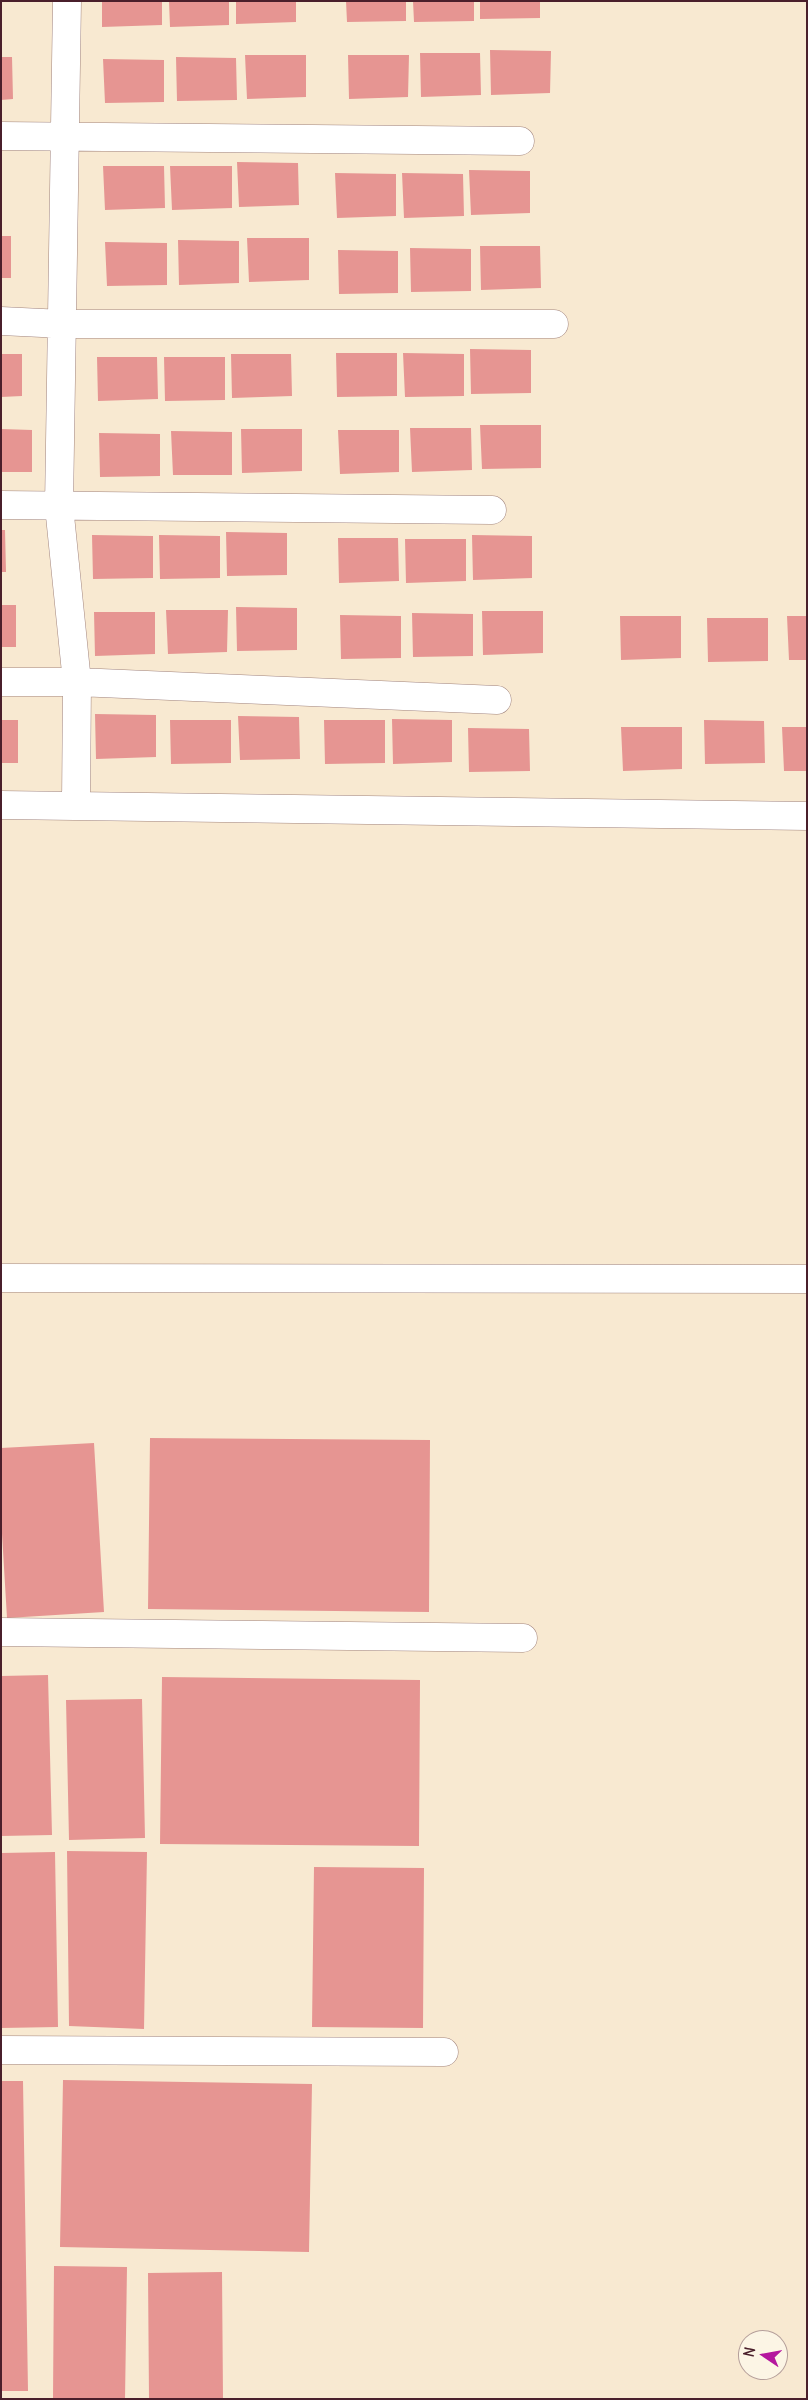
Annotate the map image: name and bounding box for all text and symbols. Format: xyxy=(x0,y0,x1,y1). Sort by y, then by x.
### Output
north arrow xyxy=(738,2330,788,2380)
text: N xyxy=(739,2345,759,2359)

